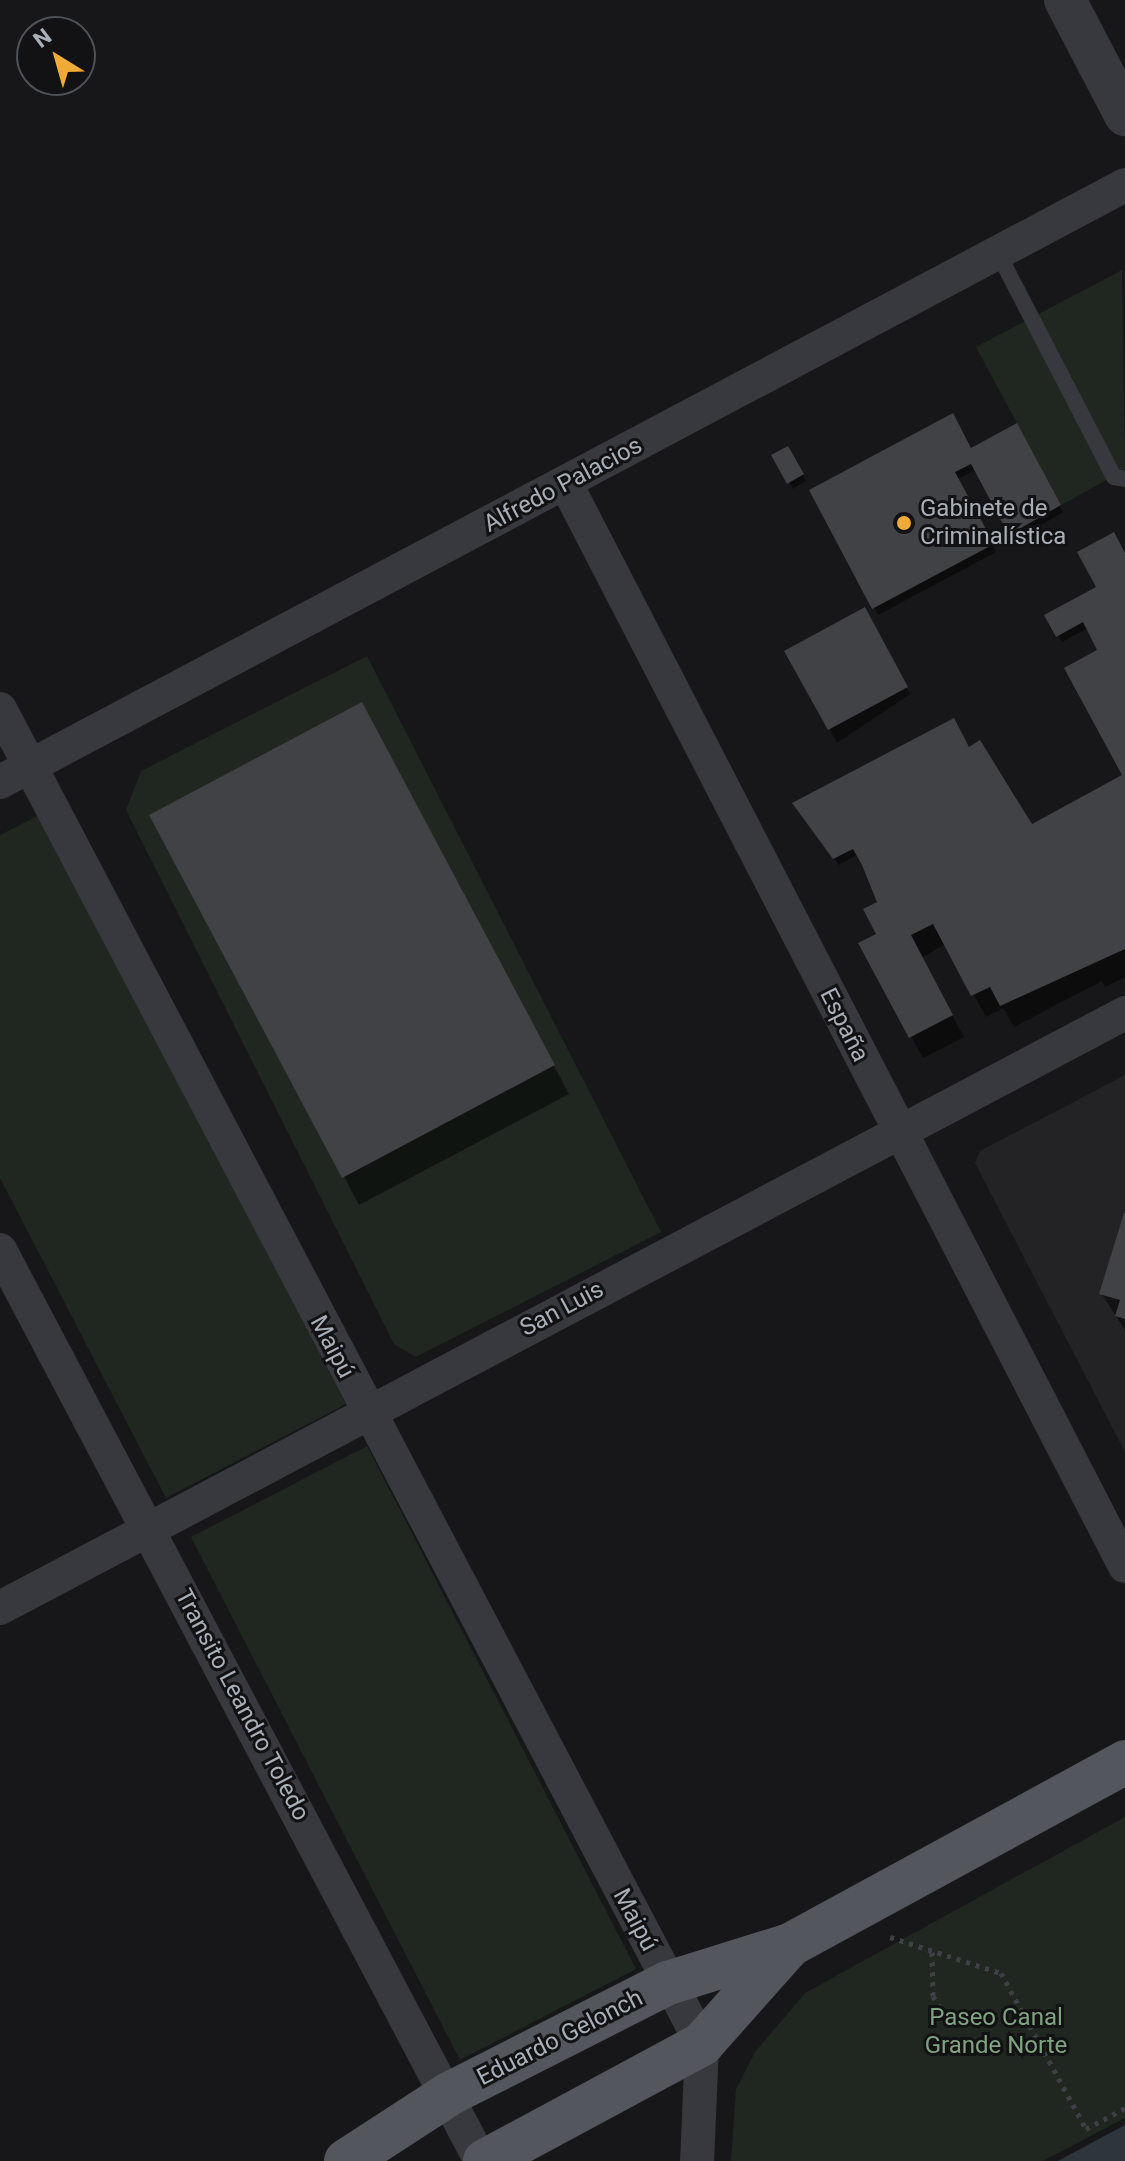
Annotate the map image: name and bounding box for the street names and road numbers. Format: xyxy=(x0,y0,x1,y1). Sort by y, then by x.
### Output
street label: Alfredo Palacios xyxy=(479,431,647,539)
street label: España xyxy=(813,983,875,1067)
street label: San Luis xyxy=(515,1275,609,1343)
street label: Maipú xyxy=(304,1311,360,1383)
street label: Transito Leandro Toledo xyxy=(169,1584,315,1826)
street label: Maipú xyxy=(607,1884,663,1956)
street label: Eduardo Gelonch xyxy=(472,1984,648,2092)

